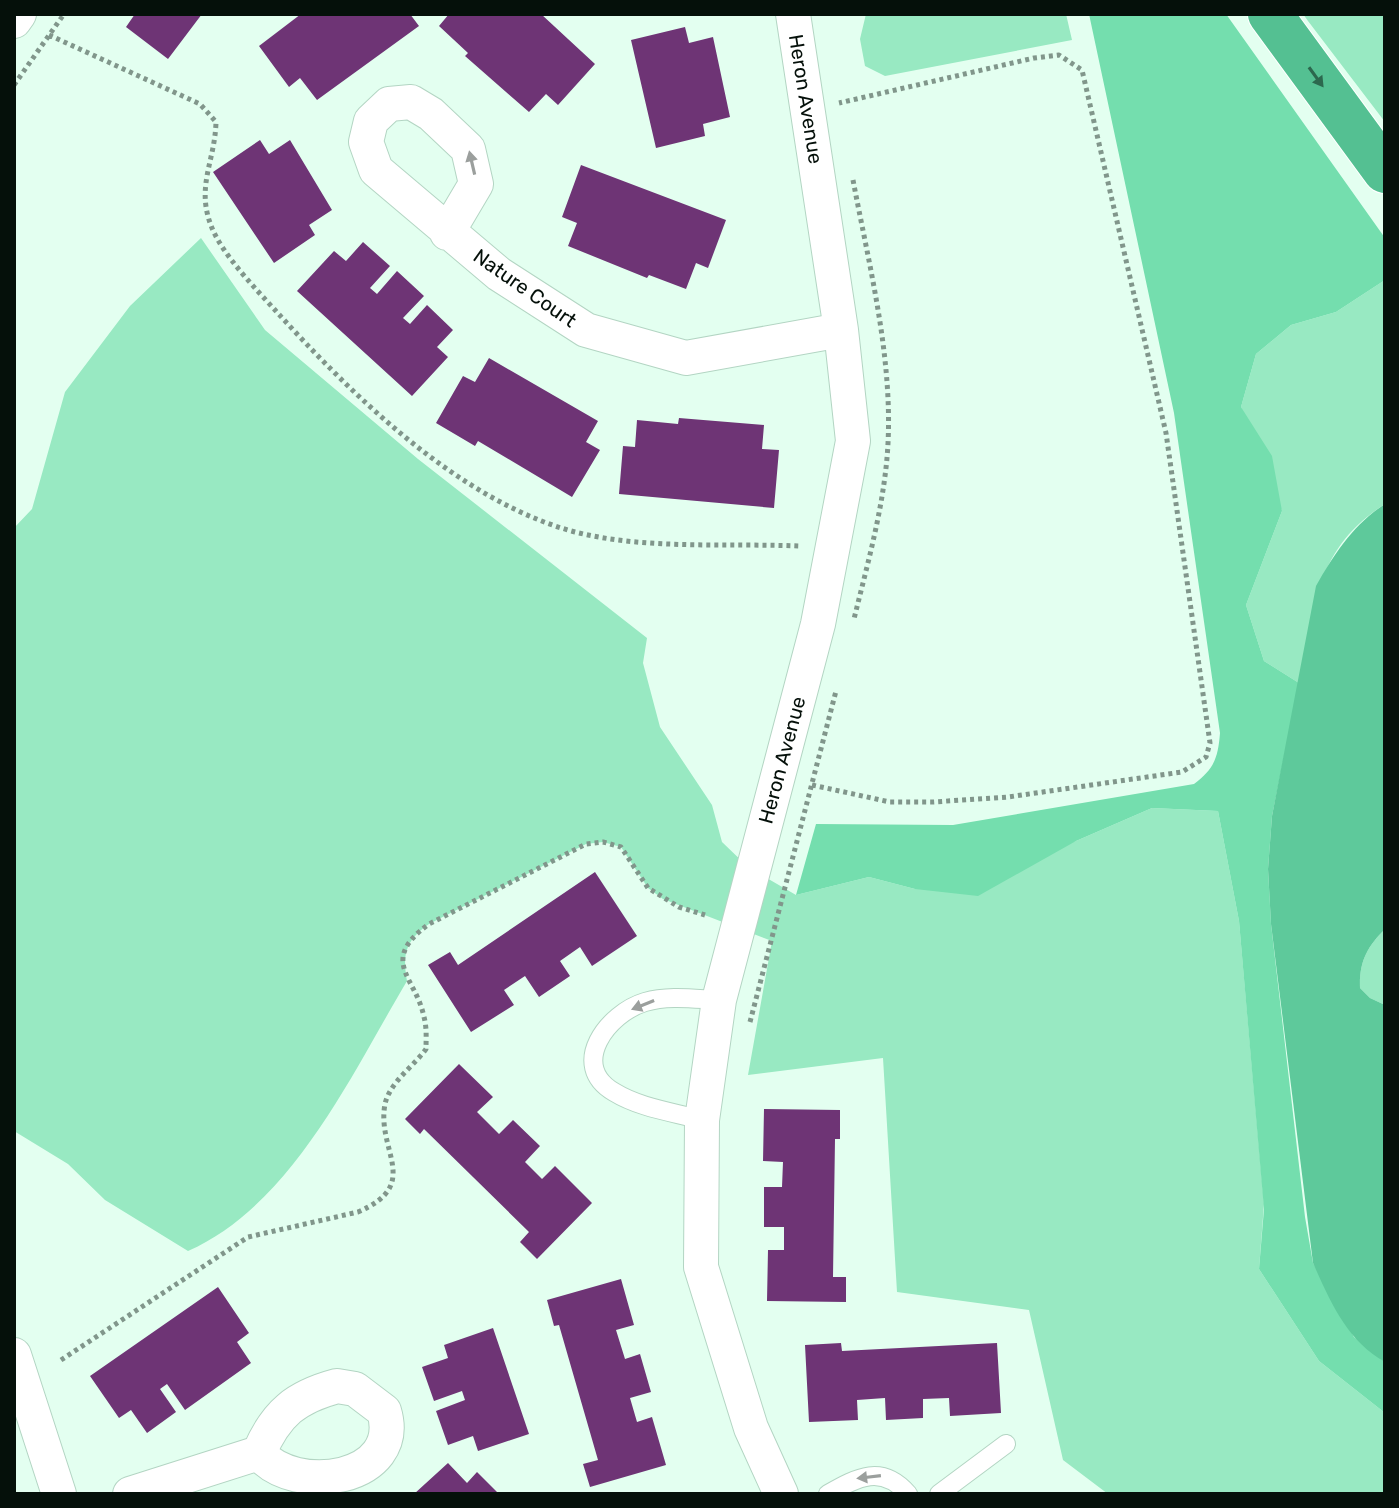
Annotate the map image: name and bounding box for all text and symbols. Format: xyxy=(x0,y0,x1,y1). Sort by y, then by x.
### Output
street label: Heron Avenue xyxy=(784,32,828,166)
one-way arrow xyxy=(1308,67,1324,87)
one-way arrow xyxy=(465,151,477,176)
street label: Nature Court xyxy=(469,244,581,332)
street label: Heron Avenue xyxy=(753,694,811,826)
one-way arrow xyxy=(631,999,654,1012)
one-way arrow xyxy=(857,1470,882,1483)

